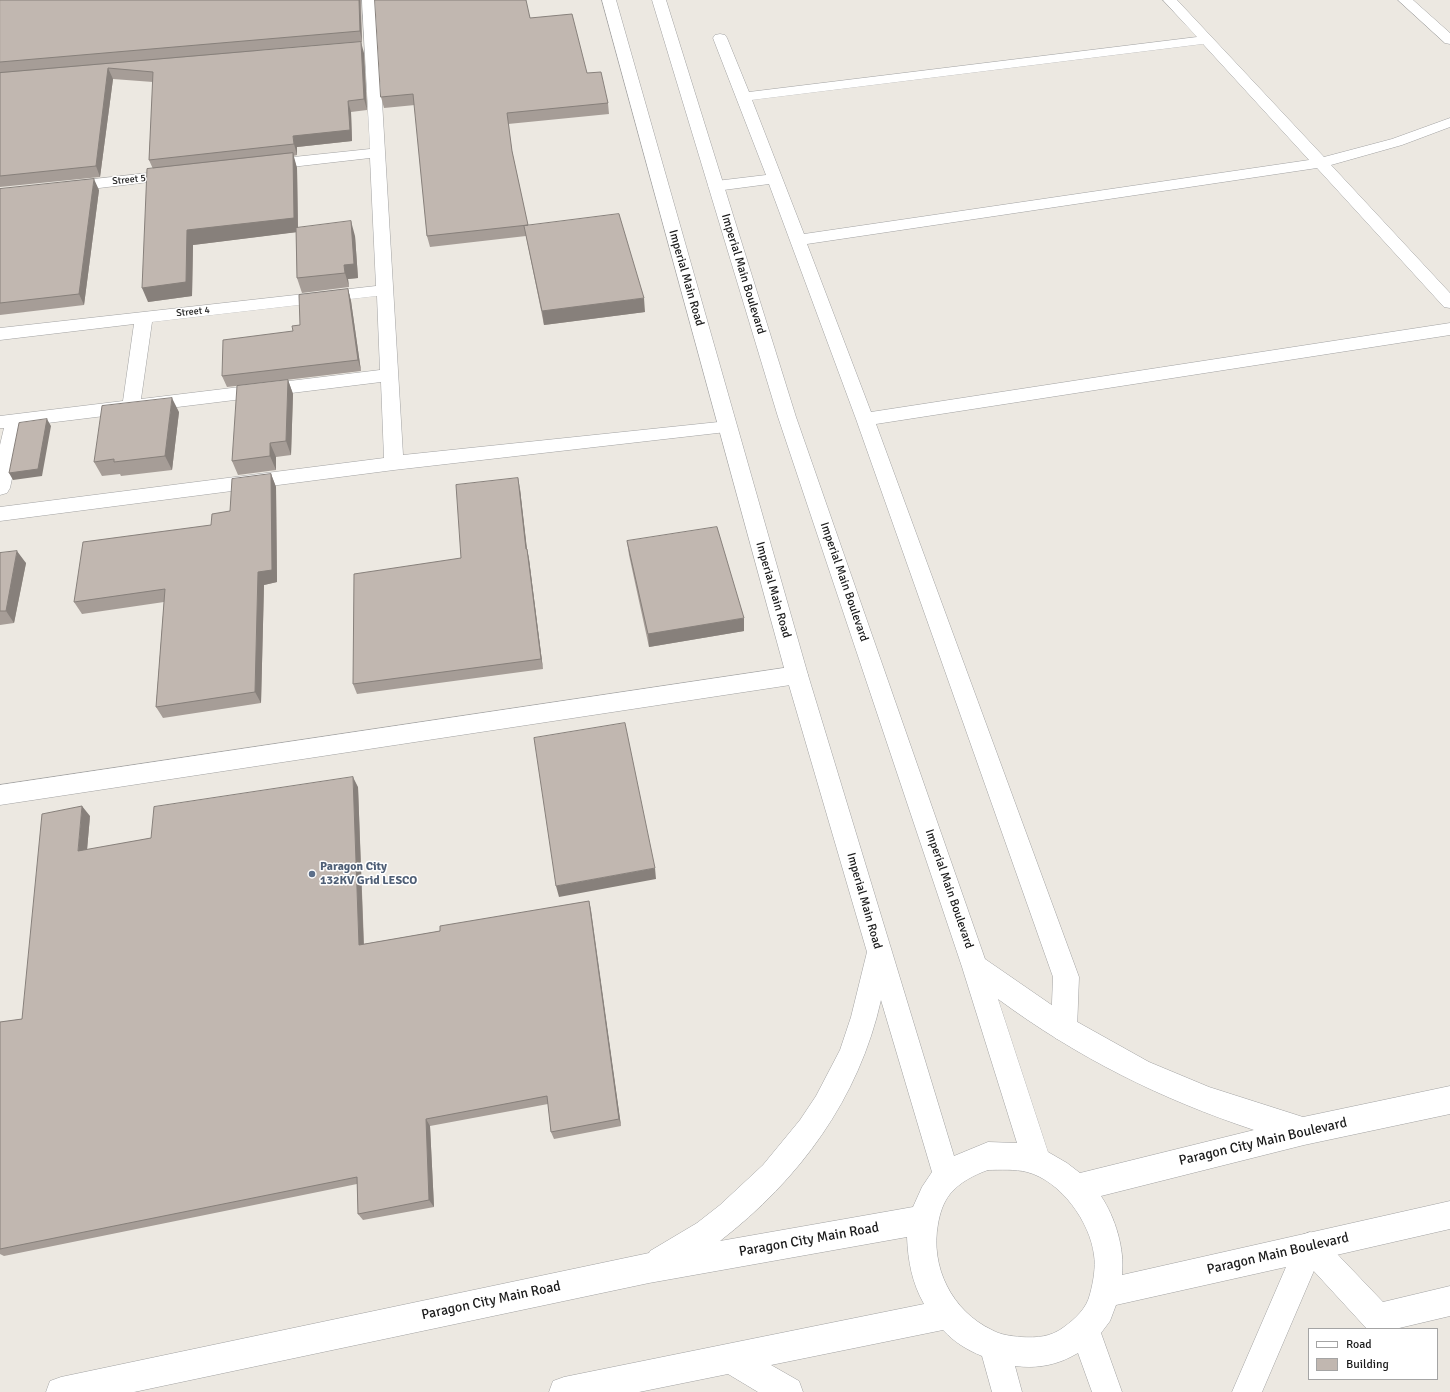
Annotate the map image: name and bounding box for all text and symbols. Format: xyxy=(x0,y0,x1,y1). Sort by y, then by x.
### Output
street label: Street 5 xyxy=(112,172,146,188)
street label: Imperial Main Boulevard xyxy=(718,212,768,336)
street label: Imperial Main Road xyxy=(665,228,707,328)
street label: Street 4 xyxy=(176,304,210,320)
street label: Imperial Main Boulevard xyxy=(817,520,871,644)
street label: Imperial Main Road xyxy=(752,540,794,640)
street label: Imperial Main Boulevard xyxy=(922,827,976,951)
street label: Imperial Main Road xyxy=(843,851,885,951)
place label: Paragon City 132KV Grid LESCO xyxy=(320,860,417,888)
marker: Paragon City 132KV Grid LESCO xyxy=(307,869,317,879)
street label: Paragon City Main Boulevard xyxy=(1177,1114,1349,1170)
street label: Paragon City Main Road xyxy=(738,1219,880,1261)
street label: Paragon Main Boulevard xyxy=(1205,1229,1351,1279)
street label: Paragon City Main Road xyxy=(420,1278,562,1324)
legend xyxy=(1308,1328,1438,1380)
text: Road xyxy=(1346,1337,1372,1352)
text: Building xyxy=(1346,1357,1389,1372)

